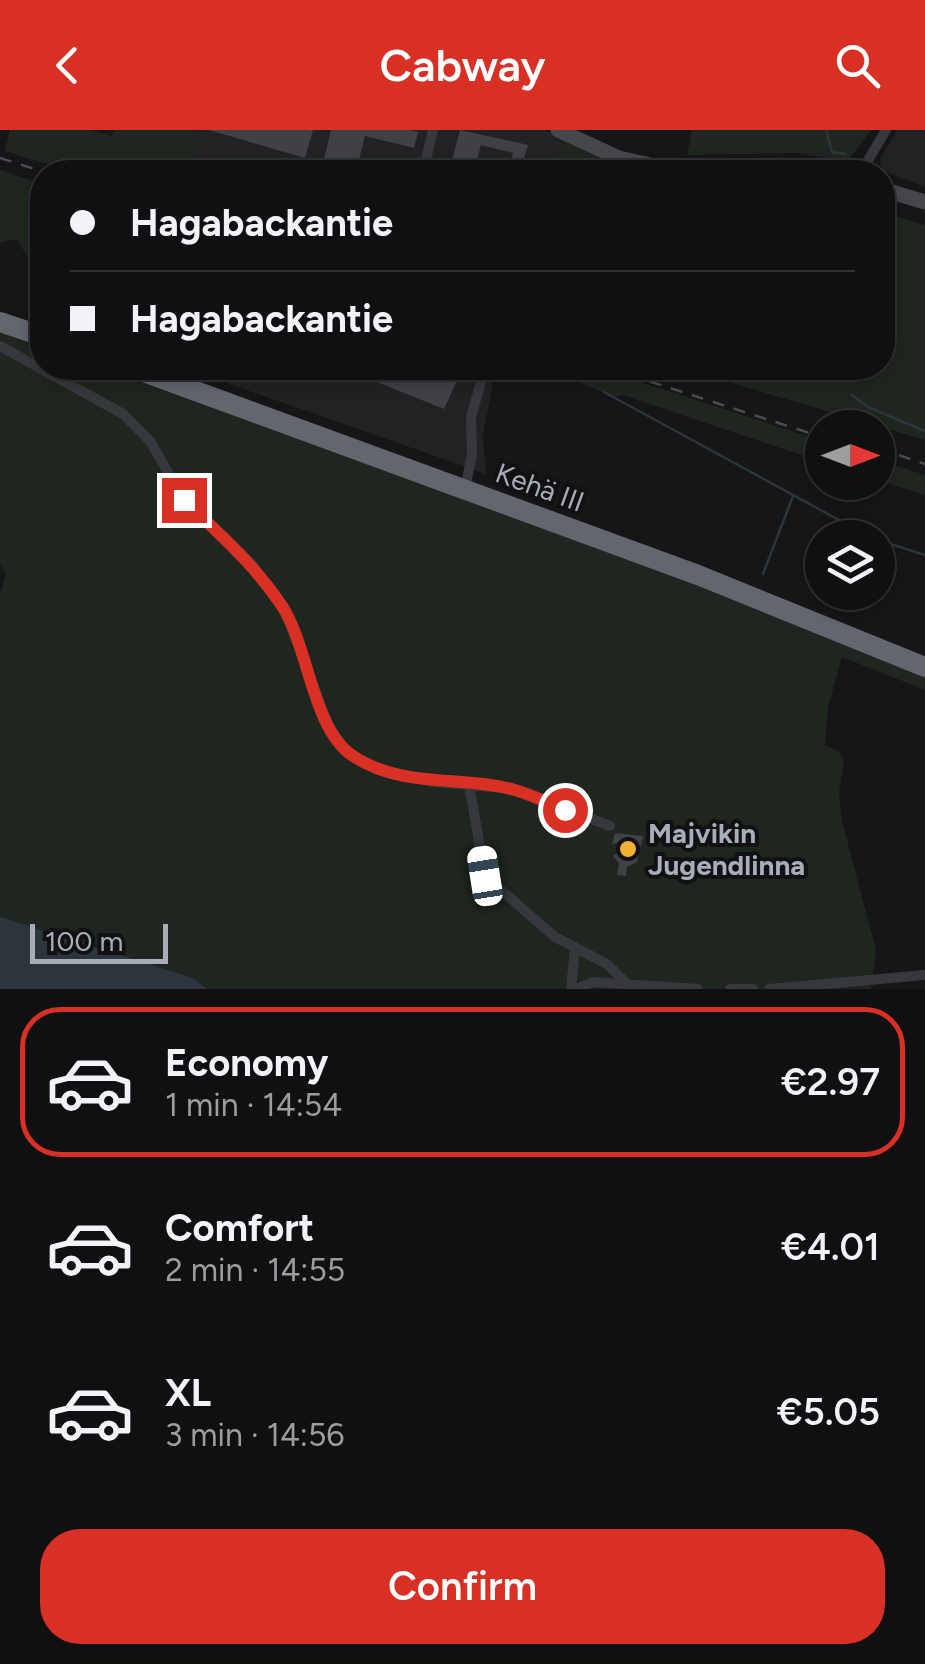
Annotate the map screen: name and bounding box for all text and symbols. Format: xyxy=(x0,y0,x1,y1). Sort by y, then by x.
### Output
icon: back xyxy=(40,38,95,93)
text: Cabway xyxy=(379,38,546,92)
icon: search xyxy=(830,38,885,93)
text: Hagabackantie xyxy=(130,200,393,246)
text: Hagabackantie xyxy=(130,296,393,342)
north arrow xyxy=(805,410,895,500)
map controls xyxy=(805,410,895,610)
street label: Kehä III xyxy=(491,455,589,519)
route end xyxy=(162,478,207,523)
button: layers xyxy=(805,520,895,610)
route start xyxy=(543,788,588,833)
place label: Majvikin Jugendlinna xyxy=(648,816,805,882)
marker: Majvikin Jugendlinna xyxy=(617,838,639,860)
car xyxy=(465,844,505,908)
scale bar xyxy=(30,919,168,964)
text: 100 m xyxy=(45,924,123,958)
icon: car xyxy=(45,1037,135,1127)
text: Economy xyxy=(165,1040,328,1086)
text: €2.97 xyxy=(781,1059,880,1105)
text: 1 min · 14:54 xyxy=(165,1086,342,1124)
icon: car xyxy=(45,1202,135,1292)
text: Comfort xyxy=(165,1205,314,1251)
text: €4.01 xyxy=(781,1224,880,1270)
text: 2 min · 14:55 xyxy=(165,1251,345,1289)
icon: car xyxy=(45,1367,135,1457)
text: XL xyxy=(165,1370,211,1416)
text: €5.05 xyxy=(777,1389,880,1435)
text: 3 min · 14:56 xyxy=(165,1416,344,1454)
button: Confirm xyxy=(40,1529,885,1644)

